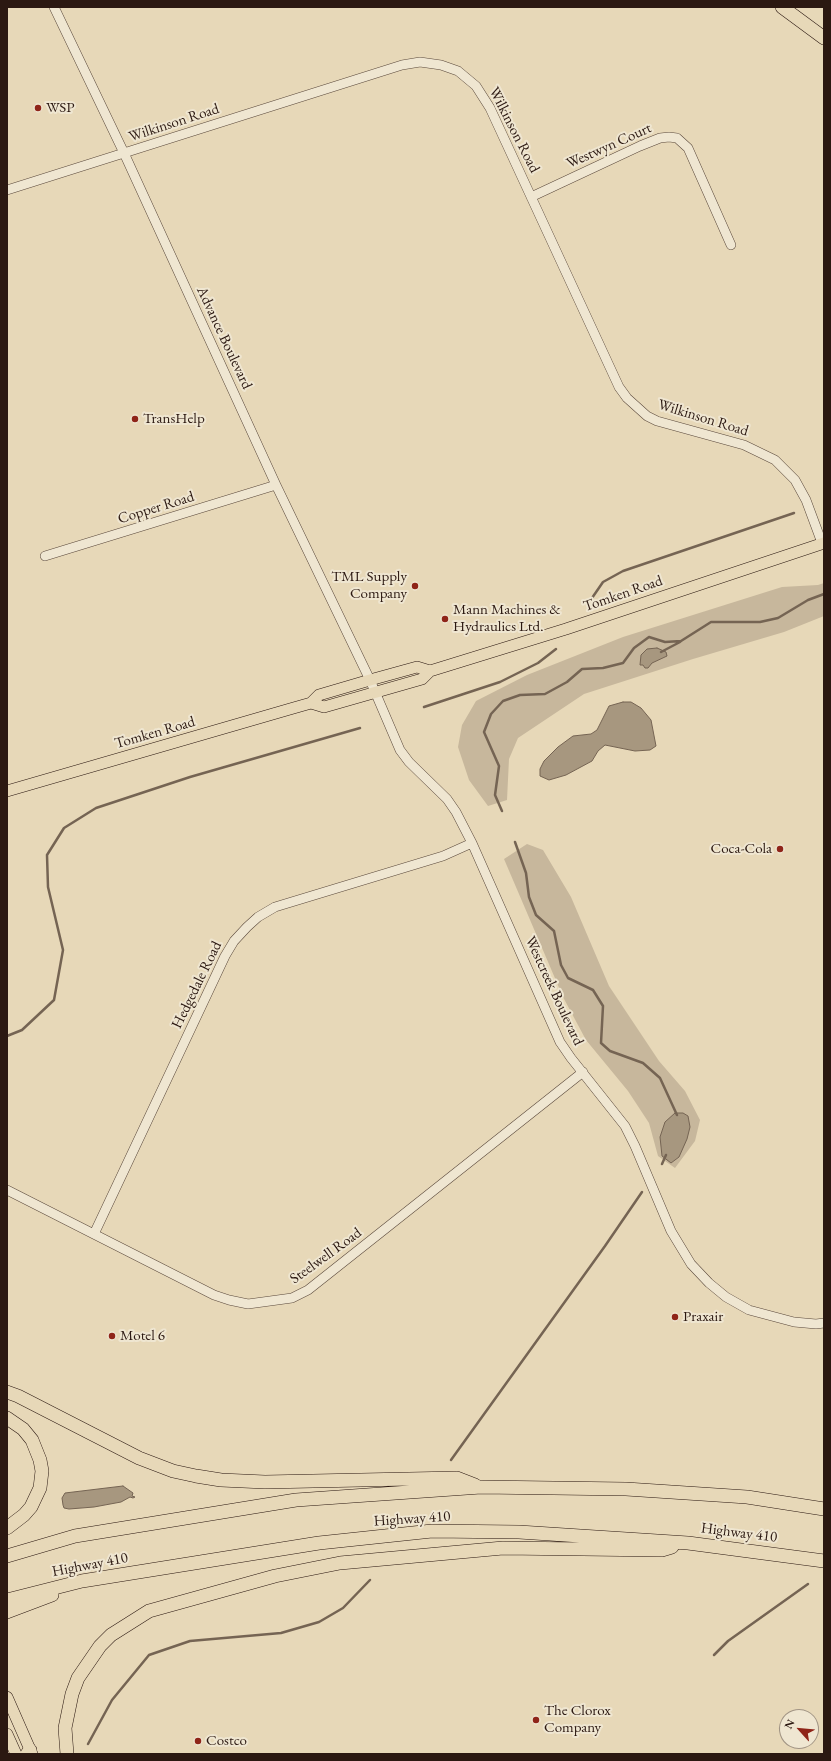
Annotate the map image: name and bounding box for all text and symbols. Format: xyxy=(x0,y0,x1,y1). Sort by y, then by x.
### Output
street label: Wilkinson Road xyxy=(485,84,543,176)
place label: WSP xyxy=(46,99,75,117)
street label: Wilkinson Road xyxy=(127,100,221,146)
marker: WSP xyxy=(33,103,43,113)
street label: Westwyn Court xyxy=(564,119,654,173)
street label: Advance Boulevard xyxy=(192,284,256,392)
street label: Wilkinson Road xyxy=(655,396,751,440)
place label: TransHelp xyxy=(143,410,205,428)
marker: TransHelp xyxy=(130,414,140,424)
street label: Copper Road xyxy=(116,488,196,528)
place label: TML Supply Company xyxy=(331,568,407,603)
street label: Tomken Road xyxy=(581,572,665,616)
marker: TML Supply Company xyxy=(410,581,420,591)
place label: Mann Machines & Hydraulics Ltd. xyxy=(453,601,561,636)
marker: Mann Machines & Hydraulics Ltd. xyxy=(440,614,450,624)
street label: Tomken Road xyxy=(113,713,197,753)
place label: Coca-Cola xyxy=(711,840,772,858)
marker: Coca-Cola xyxy=(775,844,785,854)
street label: Westcreek Boulevard xyxy=(521,933,587,1049)
street label: Hedgedale Road xyxy=(168,938,226,1032)
street label: Steelwell Road xyxy=(287,1224,365,1288)
place label: Praxair xyxy=(683,1308,723,1326)
marker: Praxair xyxy=(670,1312,680,1322)
place label: Motel 6 xyxy=(120,1327,165,1345)
marker: Motel 6 xyxy=(107,1331,117,1341)
street label: Highway 410 xyxy=(373,1507,451,1531)
street label: Highway 410 xyxy=(700,1519,778,1547)
street label: Highway 410 xyxy=(51,1549,129,1581)
place label: The Clorox Company xyxy=(544,1702,611,1737)
north arrow xyxy=(779,1709,819,1749)
marker: The Clorox Company xyxy=(531,1715,541,1725)
text: N xyxy=(781,1717,797,1731)
place label: Costco xyxy=(206,1732,247,1750)
marker: Costco xyxy=(193,1736,203,1746)

